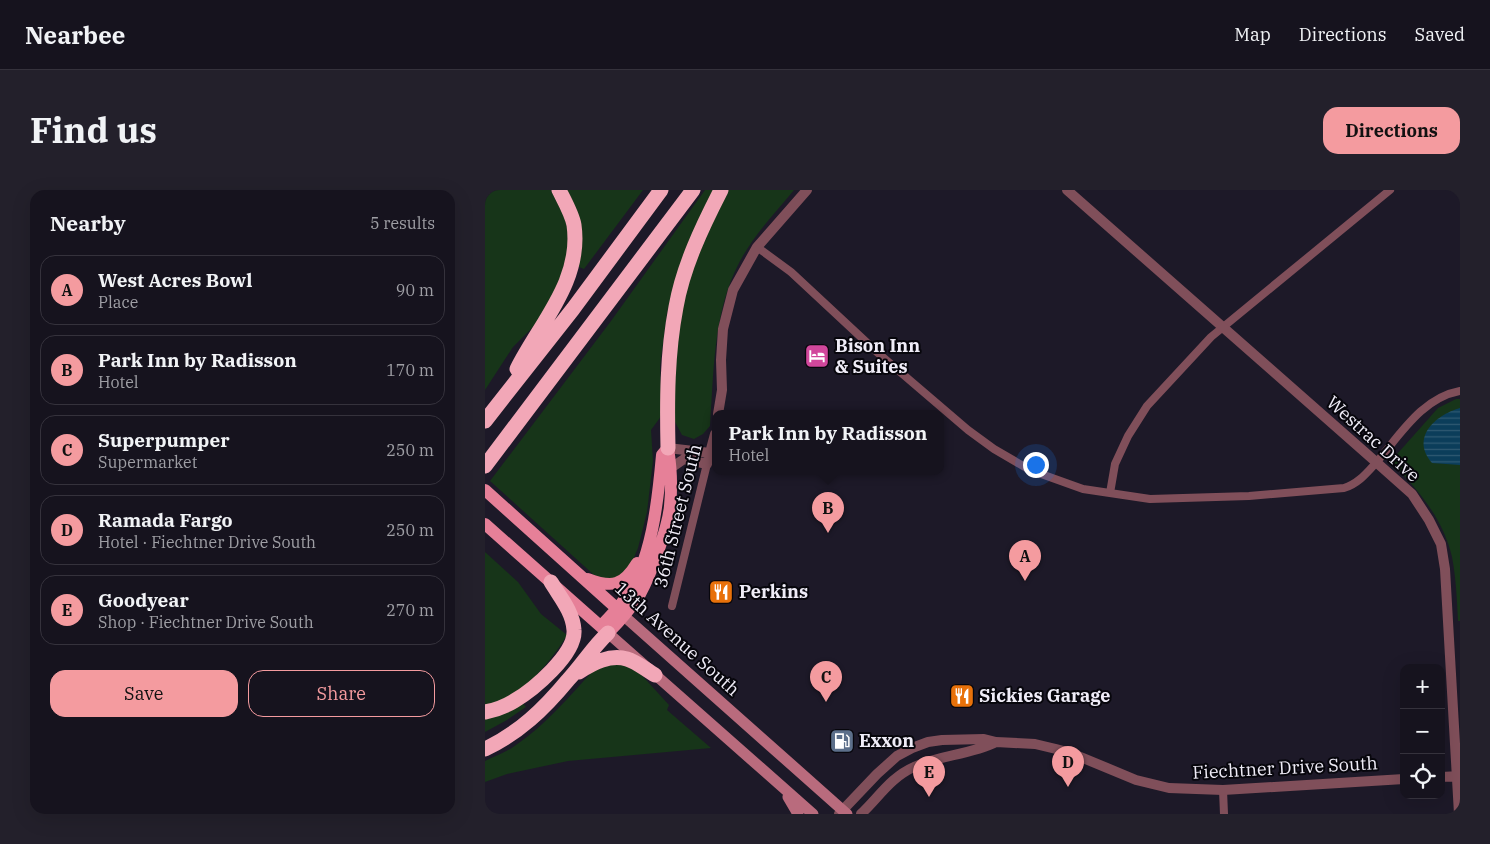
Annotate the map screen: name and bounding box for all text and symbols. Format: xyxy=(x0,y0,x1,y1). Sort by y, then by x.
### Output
text: Nearbee xyxy=(25,19,125,51)
text: Map xyxy=(1234,23,1271,46)
text: Directions xyxy=(1299,23,1387,46)
text: Saved xyxy=(1415,23,1465,46)
text: Find us xyxy=(30,107,157,153)
button: Directions xyxy=(1323,107,1460,154)
text: Nearby xyxy=(50,209,126,237)
text: 5 results xyxy=(370,213,435,233)
text: West Acres Bowl xyxy=(98,268,252,292)
text: A xyxy=(61,280,73,300)
text: 90 m xyxy=(396,280,434,300)
text: Place xyxy=(98,292,138,312)
place label: Bison Inn & Suites xyxy=(835,334,920,378)
hotel icon: Bison Inn & Suites xyxy=(804,343,830,369)
text: Park Inn by Radisson xyxy=(98,348,297,372)
text: B xyxy=(61,360,73,380)
text: 170 m xyxy=(386,360,434,380)
text: Hotel xyxy=(98,372,139,392)
street label: Westrac Drive xyxy=(1322,391,1425,487)
popup xyxy=(712,410,944,475)
text: Park Inn by Radisson xyxy=(729,421,927,445)
text: Superpumper xyxy=(98,428,230,452)
text: C xyxy=(62,440,72,460)
text: 250 m xyxy=(386,440,434,460)
street label: 36th Street South xyxy=(649,441,707,590)
text: Hotel xyxy=(729,445,769,465)
text: Supermarket xyxy=(98,452,197,472)
your location xyxy=(1023,452,1049,478)
pin: B xyxy=(812,492,844,533)
text: Ramada Fargo xyxy=(98,508,233,532)
text: D xyxy=(61,520,73,540)
text: 250 m xyxy=(386,520,434,540)
text: Hotel · Fiechtner Drive South xyxy=(98,532,316,552)
pin: A xyxy=(1009,540,1041,581)
street label: 13th Avenue South xyxy=(610,576,745,701)
restaurant icon: Perkins xyxy=(708,579,734,605)
place label: Perkins xyxy=(739,580,808,603)
text: Goodyear xyxy=(98,588,189,612)
text: E xyxy=(62,600,72,620)
text: 270 m xyxy=(386,600,434,620)
text: Shop · Fiechtner Drive South xyxy=(98,612,314,632)
pin: C xyxy=(810,661,842,702)
map controls xyxy=(1400,664,1445,799)
button: + xyxy=(1400,664,1445,709)
button: Save xyxy=(50,670,238,717)
button: Share xyxy=(248,670,435,717)
restaurant icon: Sickies Garage xyxy=(949,683,975,709)
place label: Sickies Garage xyxy=(979,684,1110,707)
button: − xyxy=(1400,709,1445,754)
fuel station icon: Exxon xyxy=(829,728,855,754)
place label: Exxon xyxy=(859,729,914,752)
pin: D xyxy=(1052,746,1084,787)
street label: Fiechtner Drive South xyxy=(1192,751,1378,784)
button: locate xyxy=(1400,754,1445,799)
pin: E xyxy=(913,756,945,797)

